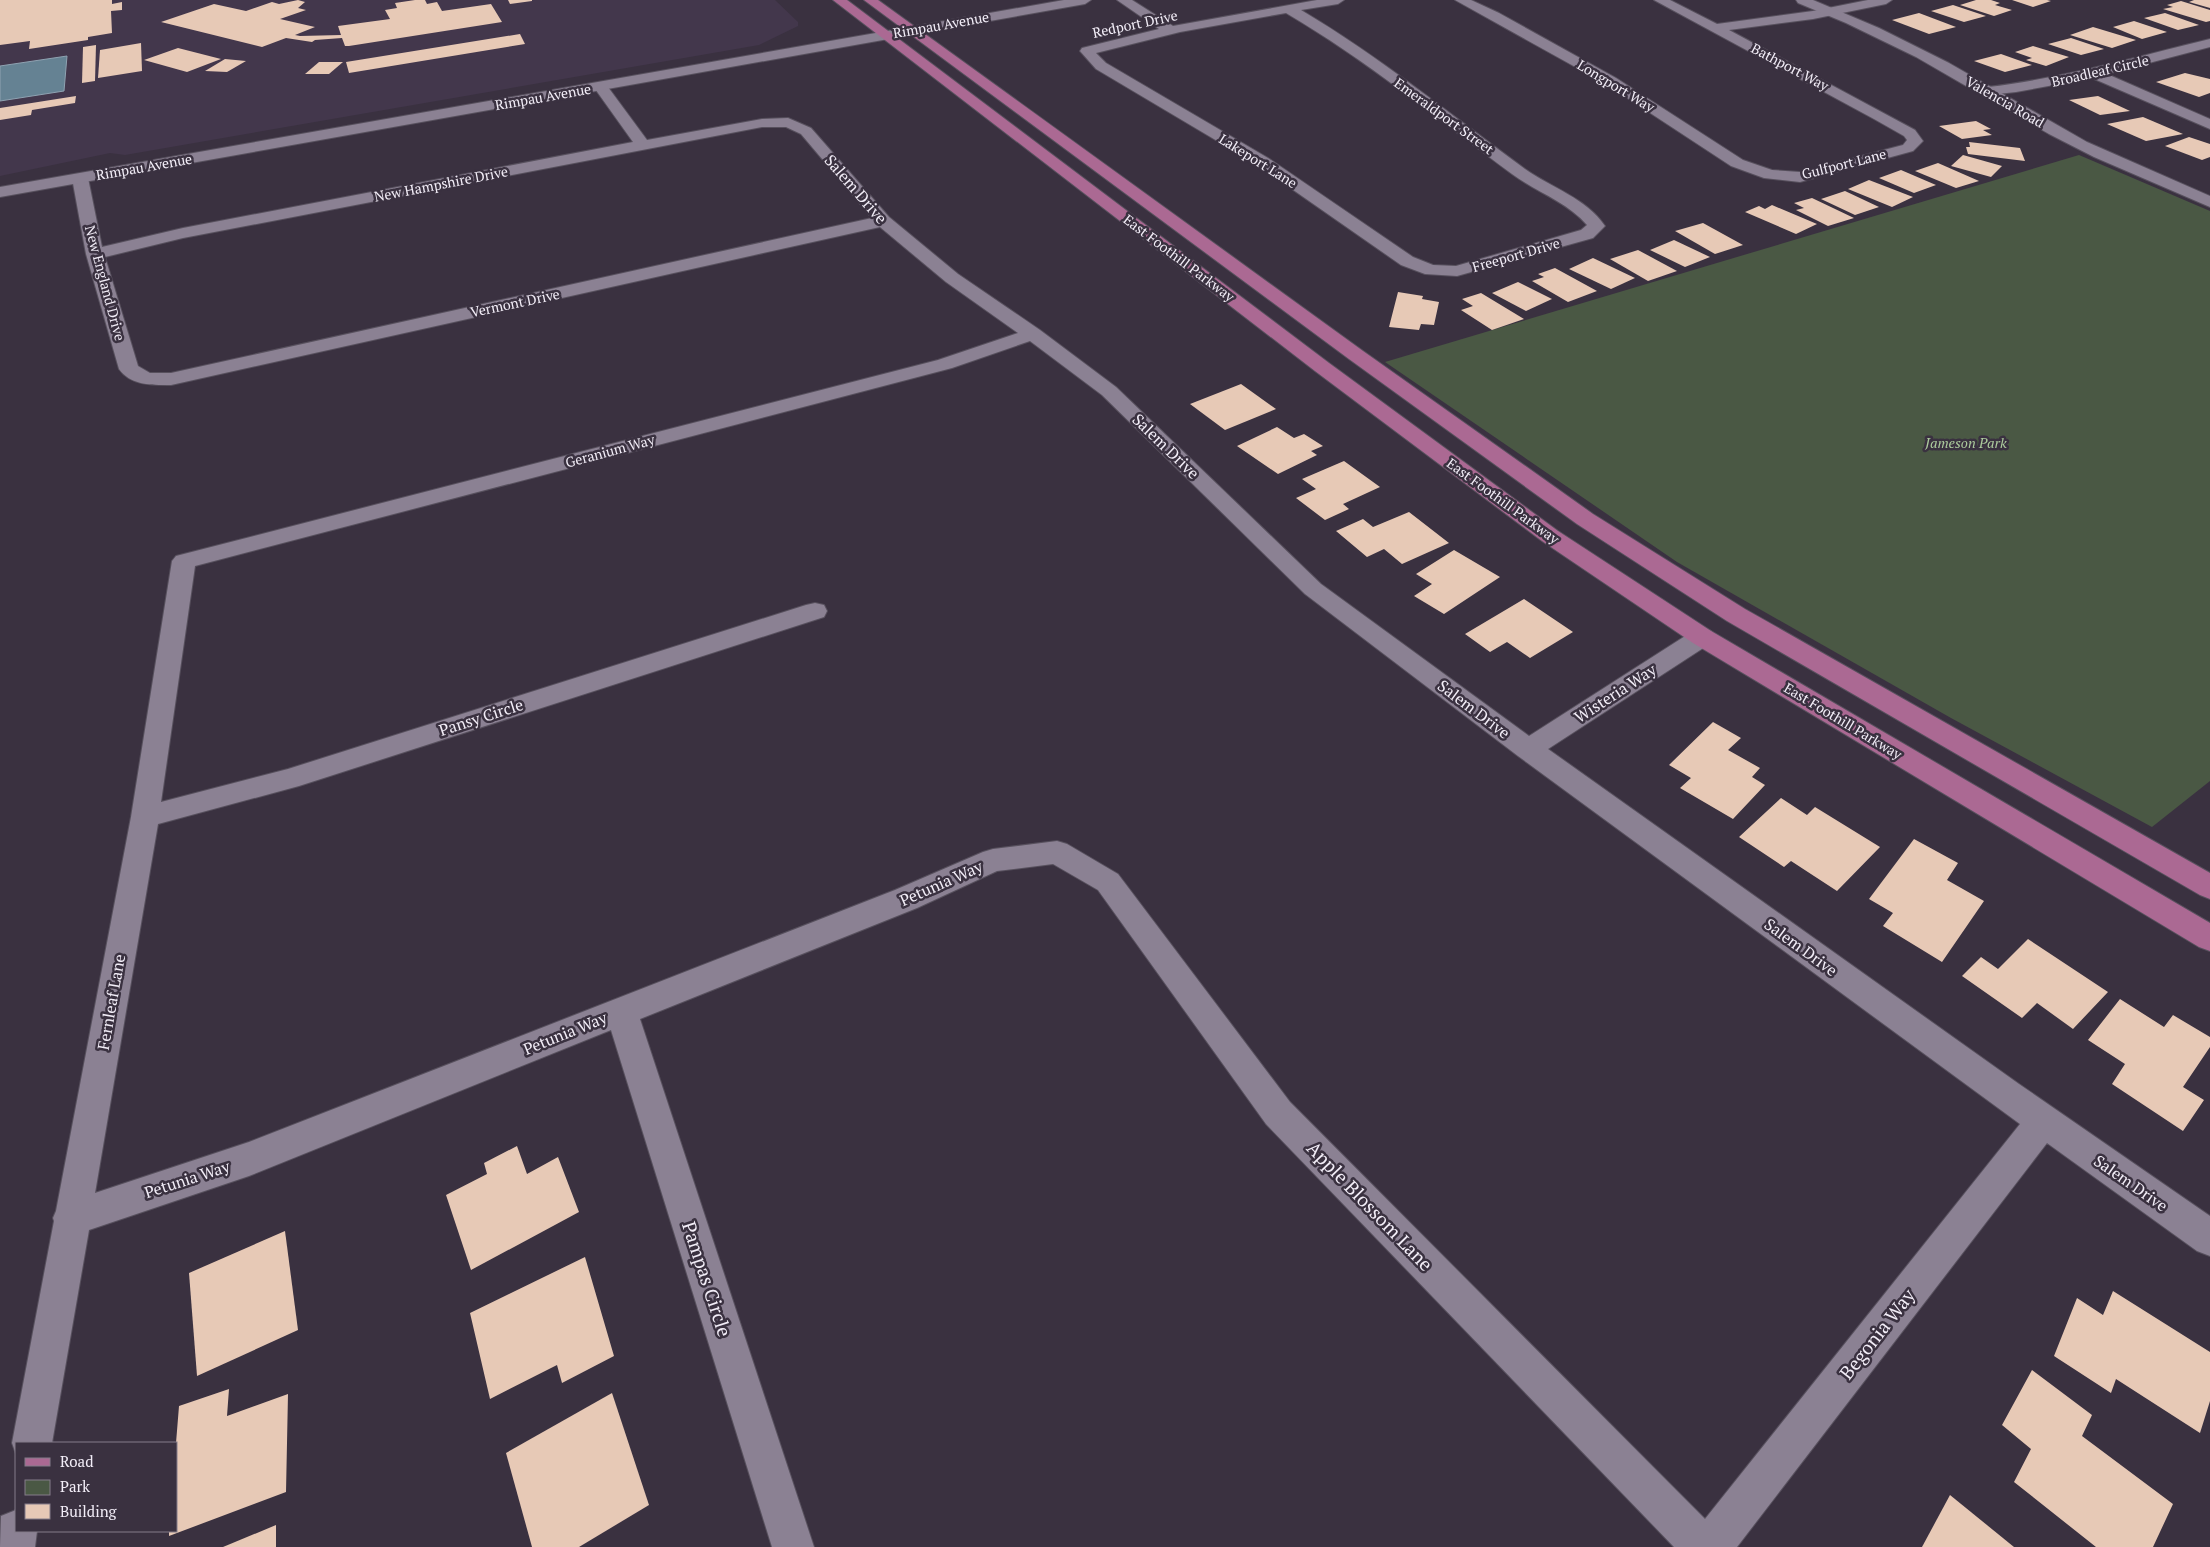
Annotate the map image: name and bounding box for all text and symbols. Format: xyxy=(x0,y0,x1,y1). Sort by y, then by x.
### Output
street label: Redport Drive xyxy=(1091,5,1179,42)
street label: Rimpau Avenue xyxy=(891,7,990,42)
street label: Bathport Way xyxy=(1748,38,1833,95)
street label: Broadleaf Circle xyxy=(2049,50,2150,91)
street label: Longport Way xyxy=(1574,55,1659,117)
street label: Valencia Road xyxy=(1963,71,2048,132)
street label: Emeraldport Street xyxy=(1391,73,1499,159)
street label: Rimpau Avenue xyxy=(493,79,592,114)
street label: Lakeport Lane xyxy=(1216,129,1301,192)
street label: Gulfport Lane xyxy=(1800,144,1888,183)
street label: Rimpau Avenue xyxy=(94,149,193,184)
street label: Salem Drive xyxy=(820,150,892,228)
street label: New Hampshire Drive xyxy=(372,161,509,206)
street label: East Foothill Parkway xyxy=(1120,210,1240,306)
street label: New England Drive xyxy=(81,223,130,343)
street label: Freeport Drive xyxy=(1470,233,1562,276)
street label: Vermont Drive xyxy=(468,284,561,321)
street label: Salem Drive xyxy=(1128,408,1204,484)
street label: Geranium Way xyxy=(563,429,657,472)
park label: Jameson Park xyxy=(1924,433,2007,452)
street label: East Foothill Parkway xyxy=(1443,453,1564,548)
street label: Wisteria Way xyxy=(1570,658,1661,728)
street label: Salem Drive xyxy=(1433,675,1515,743)
street label: East Foothill Parkway xyxy=(1781,678,1907,764)
street label: Pansy Circle xyxy=(436,693,526,741)
street label: Petunia Way xyxy=(896,855,987,911)
street label: Salem Drive xyxy=(1760,913,1842,981)
street label: Fernleaf Lane xyxy=(92,952,130,1052)
street label: Petunia Way xyxy=(520,1006,611,1060)
street label: Apple Blossom Lane xyxy=(1302,1135,1439,1276)
street label: Salem Drive xyxy=(2090,1150,2172,1216)
street label: Petunia Way xyxy=(141,1155,233,1203)
street label: Pampas Circle xyxy=(677,1218,738,1340)
street label: Begonia Way xyxy=(1833,1283,1920,1384)
legend xyxy=(15,1442,178,1532)
text: Road xyxy=(60,1451,93,1471)
text: Park xyxy=(60,1476,90,1496)
text: Building xyxy=(60,1501,118,1521)

